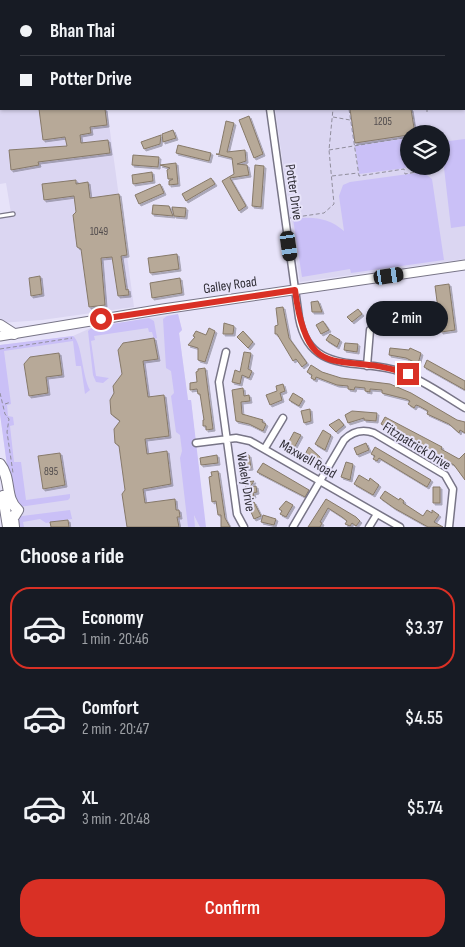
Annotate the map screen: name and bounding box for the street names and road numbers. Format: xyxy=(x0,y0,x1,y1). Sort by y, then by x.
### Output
street label: Potter Drive xyxy=(282,163,306,221)
street label: Galley Road xyxy=(202,273,258,297)
street label: Fitzpatrick Drive xyxy=(380,418,454,474)
street label: Maxwell Road xyxy=(276,436,340,482)
street label: Wakely Drive xyxy=(233,451,259,513)

